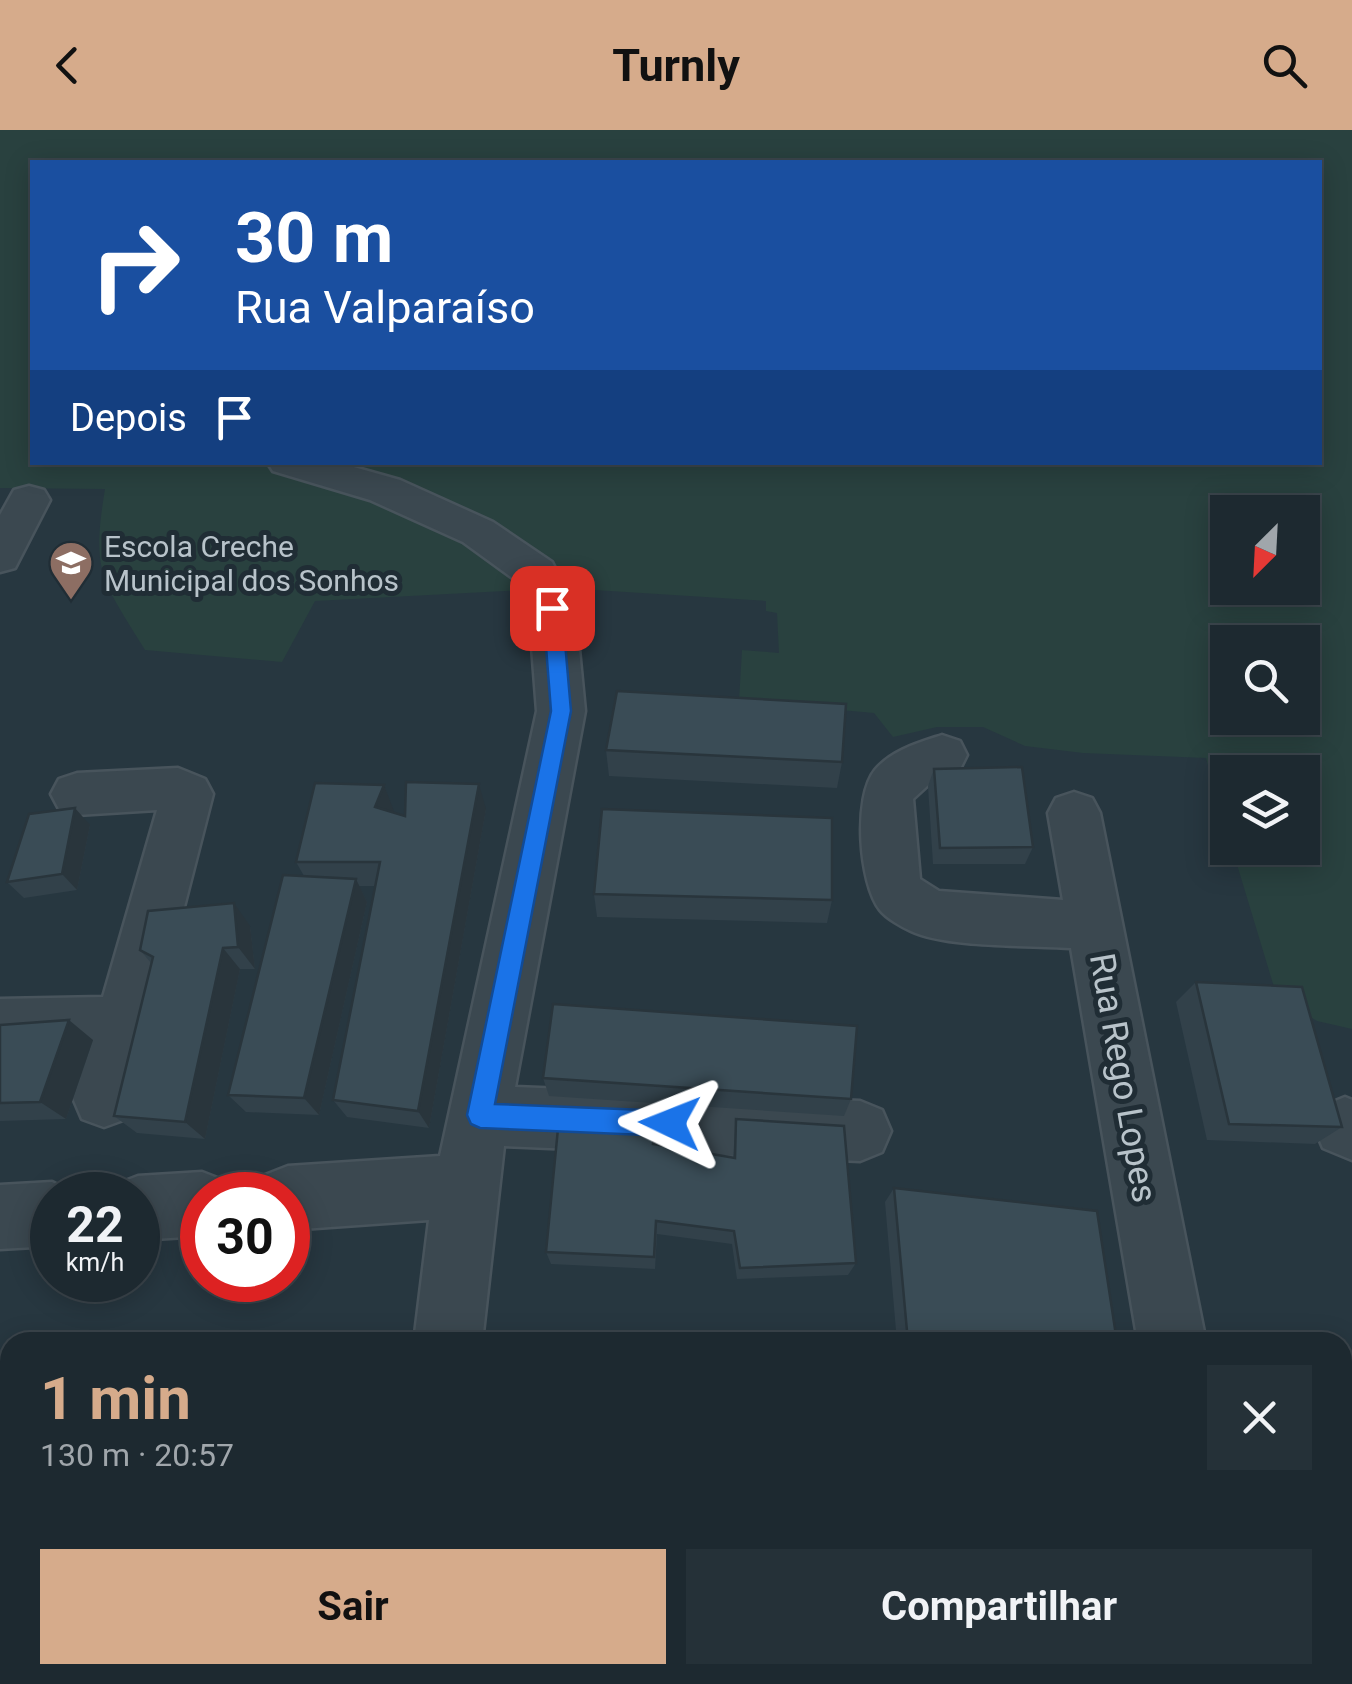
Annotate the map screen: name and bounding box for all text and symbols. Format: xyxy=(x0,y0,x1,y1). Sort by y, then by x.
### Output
icon: back xyxy=(40,38,95,93)
icon: search xyxy=(1257,38,1312,93)
text: Turnly xyxy=(612,39,740,92)
text: 30 m xyxy=(235,197,393,279)
icon: right xyxy=(70,200,200,330)
text: Rua Valparaíso xyxy=(235,281,535,334)
icon: arrive xyxy=(207,390,262,445)
text: Depois xyxy=(70,396,187,440)
north arrow xyxy=(1210,495,1320,605)
map controls xyxy=(1210,495,1320,865)
place label: Escola Creche Municipal dos Sonhos xyxy=(104,529,399,598)
school or university icon: Escola Creche Municipal dos Sonhos xyxy=(48,540,94,601)
pin xyxy=(510,566,595,651)
icon: arrive xyxy=(525,581,580,636)
button: search xyxy=(1210,625,1320,735)
button: layers xyxy=(1210,755,1320,865)
street label: Rua Rego Lopes xyxy=(1081,950,1165,1206)
position arrow xyxy=(618,1071,722,1175)
speed limit sign: 30 xyxy=(180,1172,310,1302)
text: 22 xyxy=(66,1196,124,1254)
text: km/h xyxy=(66,1248,124,1277)
text: 1 min xyxy=(40,1363,191,1434)
button: close xyxy=(1207,1365,1312,1470)
text: 130 m · 20:57 xyxy=(40,1436,234,1474)
button: Sair xyxy=(40,1549,666,1664)
button: Compartilhar xyxy=(686,1549,1312,1664)

